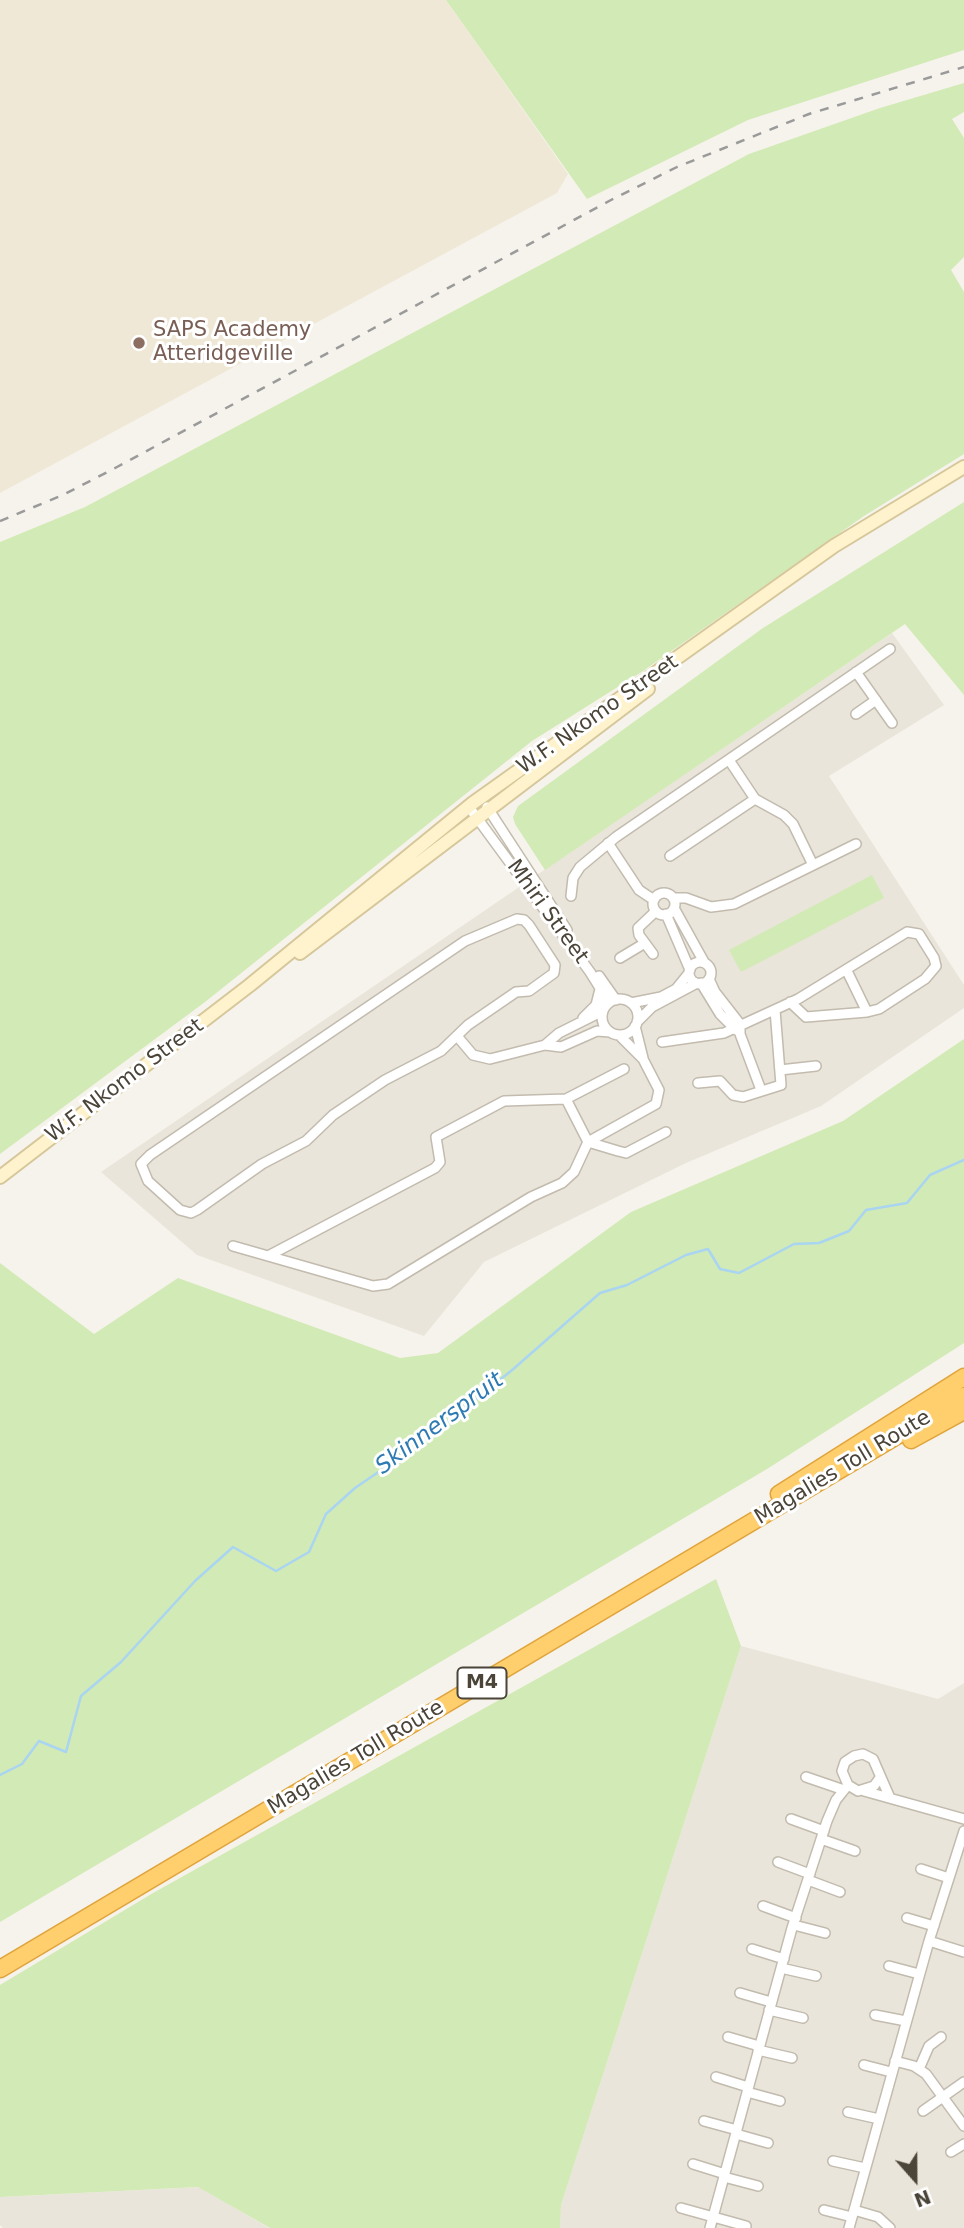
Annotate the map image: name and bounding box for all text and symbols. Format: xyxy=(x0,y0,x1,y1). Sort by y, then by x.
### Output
place label: SAPS Academy Atteridgeville xyxy=(153,318,311,368)
marker: SAPS Academy Atteridgeville xyxy=(131,335,147,351)
street label: W.F. Nkomo Street xyxy=(513,650,683,780)
street label: Mhiri Street xyxy=(501,855,593,969)
street label: W.F. Nkomo Street xyxy=(41,1014,209,1148)
water label: Skinnerspruit xyxy=(371,1367,509,1481)
street label: Magalies Toll Route xyxy=(750,1405,936,1531)
road number: M4 xyxy=(458,1667,506,1698)
street label: Magalies Toll Route xyxy=(263,1695,449,1821)
north arrow xyxy=(880,2144,950,2214)
text: N xyxy=(911,2185,934,2212)

